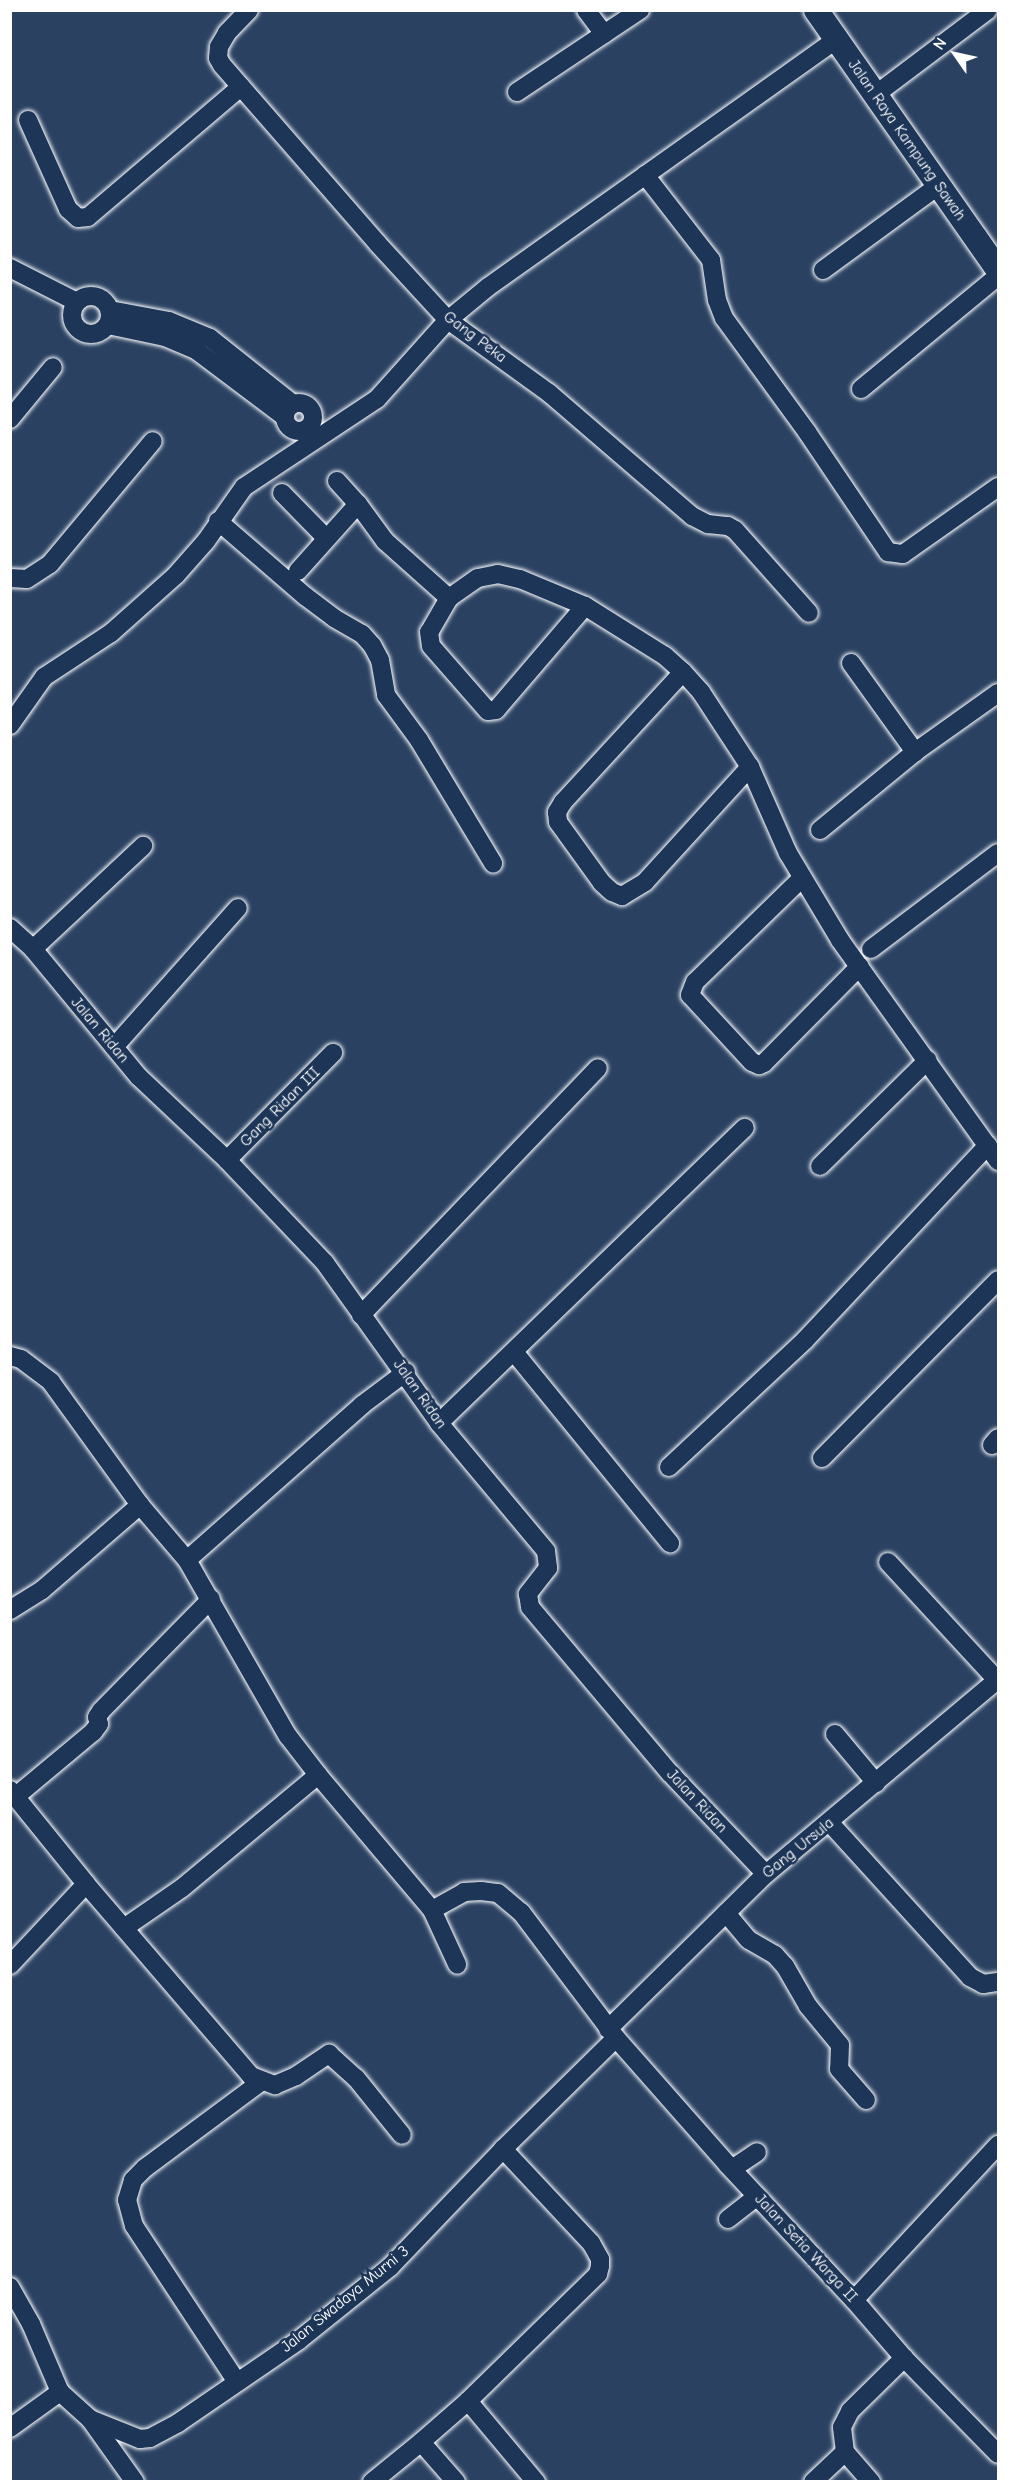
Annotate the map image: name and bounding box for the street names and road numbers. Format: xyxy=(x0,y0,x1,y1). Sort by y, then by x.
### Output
street label: Jalan Raya Kampung Sawah xyxy=(844,56,970,224)
street label: Gang Peka xyxy=(440,307,510,367)
street label: Jalan Ridan xyxy=(67,993,133,1067)
street label: Gang Ridan III xyxy=(236,1063,324,1151)
street label: Jalan Ridan xyxy=(389,1356,451,1432)
street label: Jalan Ridan xyxy=(663,1765,731,1837)
street label: Gang Ursula xyxy=(758,1813,838,1883)
street label: Jalan Setia Warga II xyxy=(751,2190,861,2306)
street label: Jalan Swadaya Murni 3 xyxy=(277,2242,413,2356)

